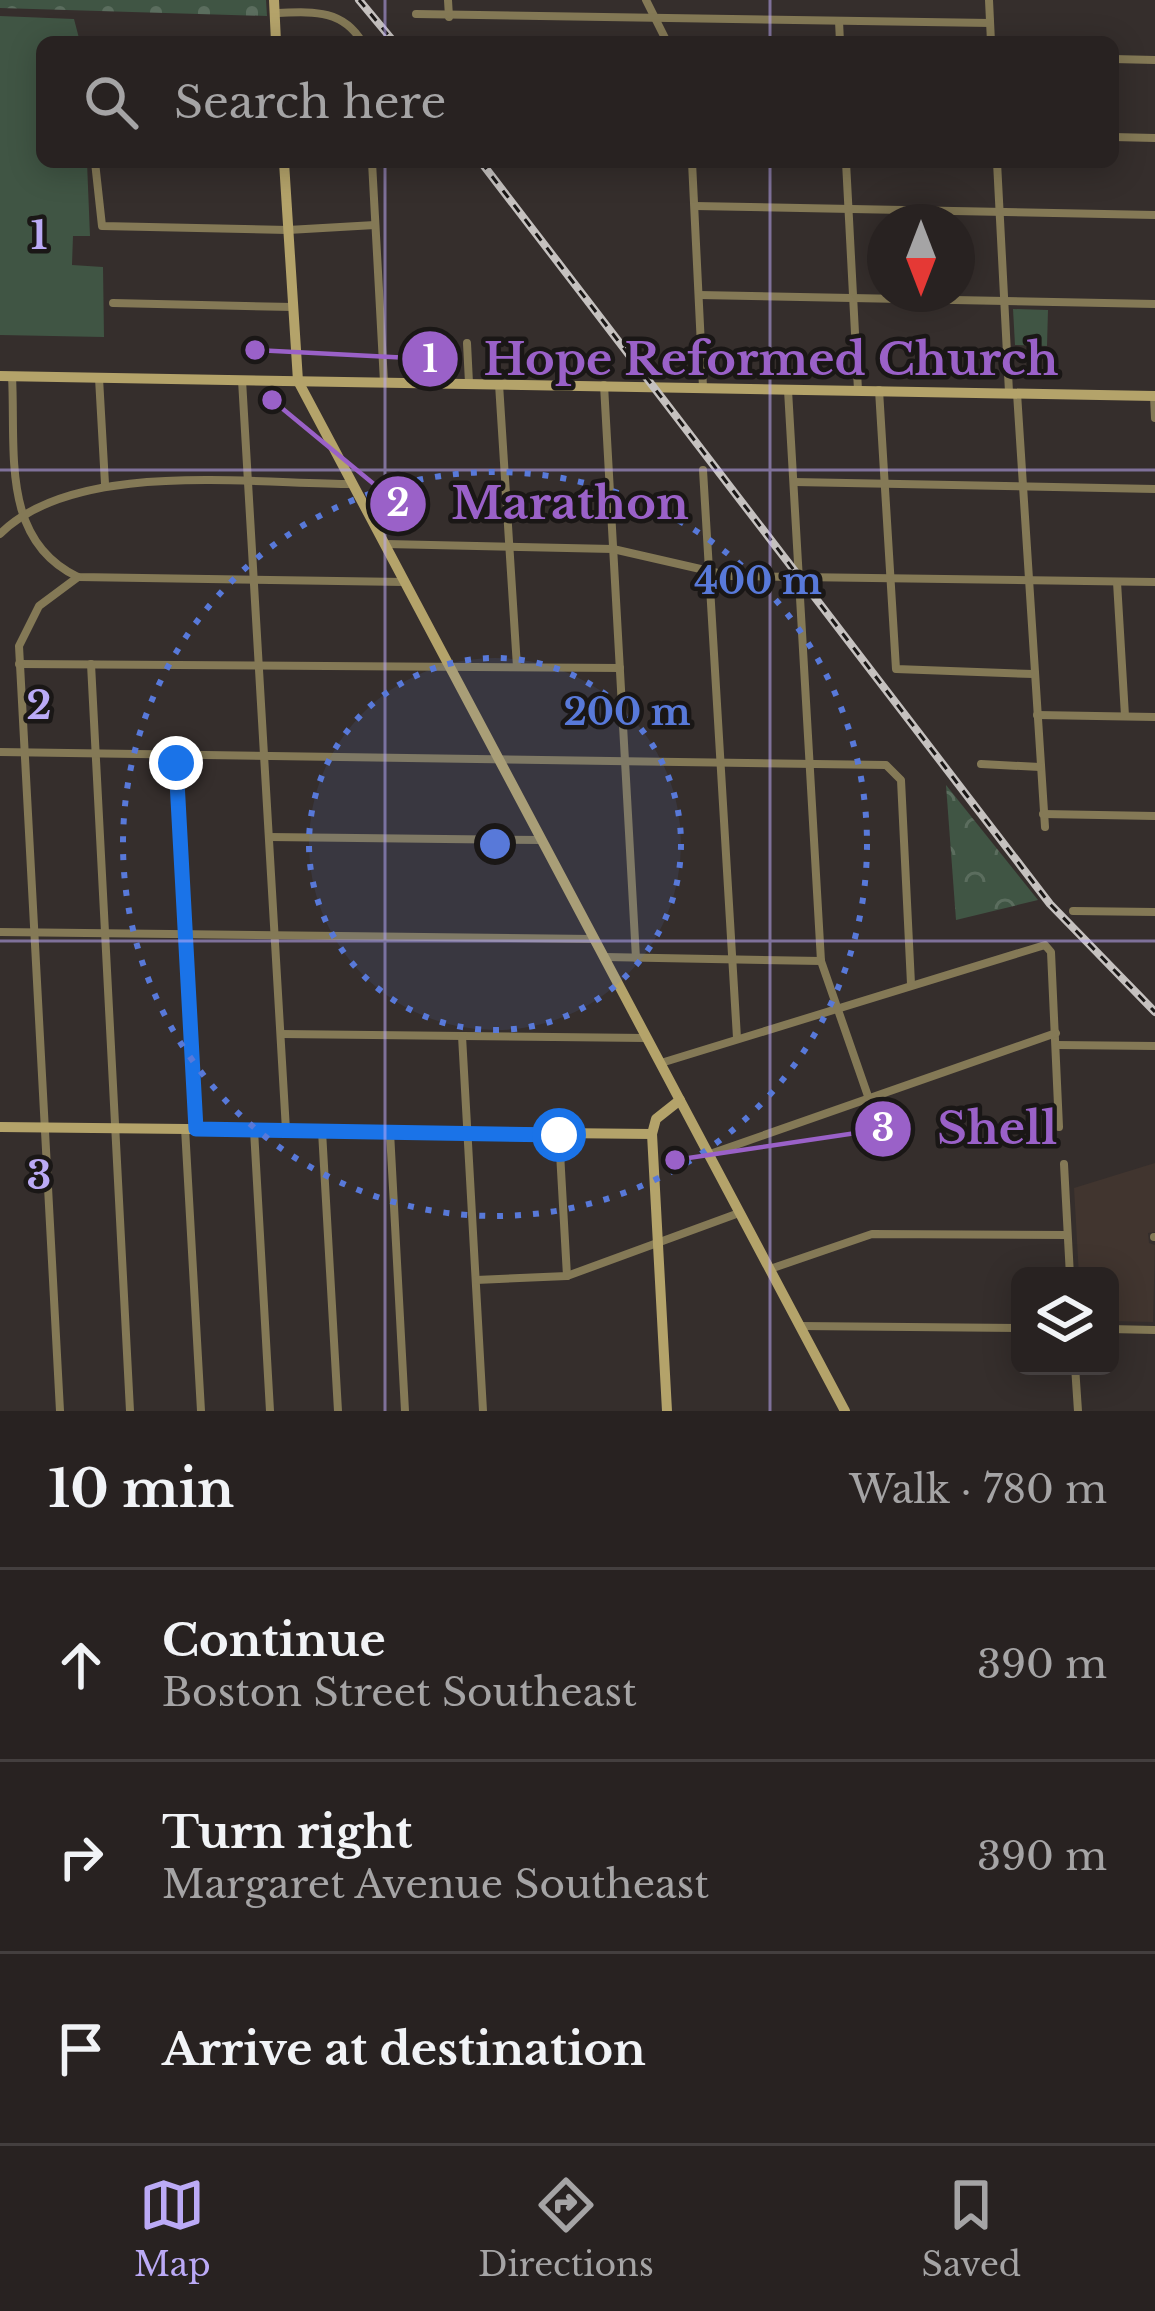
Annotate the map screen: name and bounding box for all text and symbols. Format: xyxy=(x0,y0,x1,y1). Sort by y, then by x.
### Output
search box xyxy=(36,36,1119,168)
icon: search xyxy=(78,69,144,135)
text: Search here xyxy=(174,74,446,130)
north arrow xyxy=(867,204,975,312)
text: 1 xyxy=(30,211,48,260)
callout: Hope Reformed Church xyxy=(400,319,1083,400)
text: Hope Reformed Church xyxy=(484,331,1058,387)
text: 1 xyxy=(422,337,438,382)
callout: Marathon xyxy=(368,463,713,544)
text: Marathon xyxy=(451,475,689,531)
text: 2 xyxy=(386,481,410,526)
text: 400 m xyxy=(694,559,822,604)
text: 2 xyxy=(26,681,52,730)
text: 200 m xyxy=(563,690,691,735)
route end xyxy=(149,736,203,790)
centre of rings xyxy=(474,823,516,865)
callout: Shell xyxy=(853,1088,1081,1169)
text: Shell xyxy=(937,1100,1057,1156)
text: 3 xyxy=(872,1106,894,1151)
route start xyxy=(532,1108,586,1162)
text: 3 xyxy=(27,1151,51,1200)
map controls xyxy=(1011,1267,1119,1375)
button: layers xyxy=(1011,1267,1119,1375)
text: 10 min xyxy=(48,1458,234,1521)
text: Walk · 780 m xyxy=(849,1465,1107,1514)
text: Continue xyxy=(162,1612,386,1668)
icon: ahead xyxy=(48,1632,114,1698)
text: 390 m xyxy=(977,1640,1107,1689)
text: Boston Street Southeast xyxy=(162,1668,637,1717)
text: Turn right xyxy=(162,1804,412,1860)
icon: right xyxy=(48,1824,114,1890)
text: 390 m xyxy=(977,1832,1107,1881)
text: Margaret Avenue Southeast xyxy=(162,1860,709,1909)
icon: arrive xyxy=(48,2016,114,2082)
text: Arrive at destination xyxy=(162,2021,646,2077)
tab: Map xyxy=(134,2172,211,2285)
tab: Directions xyxy=(478,2172,654,2285)
tab: Saved xyxy=(922,2172,1021,2285)

